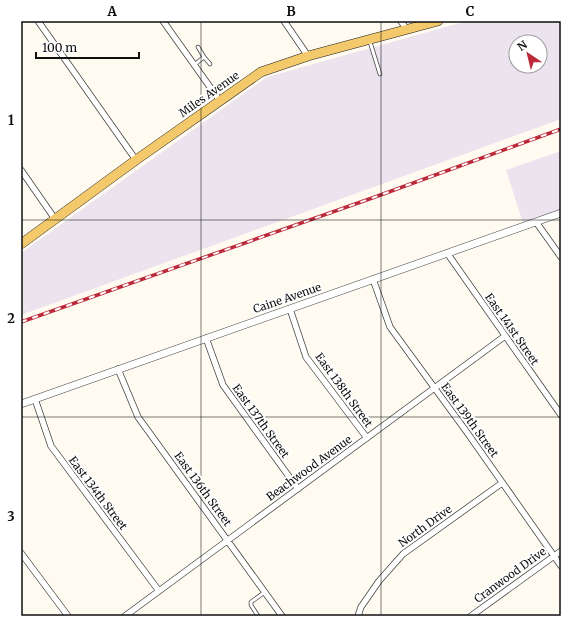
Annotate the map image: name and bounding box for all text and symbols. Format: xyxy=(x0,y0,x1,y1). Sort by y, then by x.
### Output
text: A xyxy=(106,3,117,20)
text: B xyxy=(286,3,296,20)
text: C xyxy=(466,3,475,20)
scale bar xyxy=(36,34,139,60)
north arrow xyxy=(508,34,548,74)
text: N xyxy=(515,37,530,54)
text: 100 m xyxy=(42,40,77,55)
street label: Miles Avenue xyxy=(176,68,242,120)
text: 1 xyxy=(8,112,14,129)
street label: Caine Avenue xyxy=(251,280,323,316)
street label: East 141st Street xyxy=(482,290,542,368)
text: 2 xyxy=(7,310,15,327)
street label: East 138th Street xyxy=(312,350,376,431)
street label: East 139th Street xyxy=(438,380,502,460)
street label: East 137th Street xyxy=(230,381,293,461)
street label: Beachwood Avenue xyxy=(264,432,355,504)
street label: East 136th Street xyxy=(171,449,235,529)
street label: East 134th Street xyxy=(66,453,131,533)
street label: North Drive xyxy=(396,502,455,550)
text: 3 xyxy=(7,508,15,525)
street label: Cranwood Drive xyxy=(471,544,549,606)

